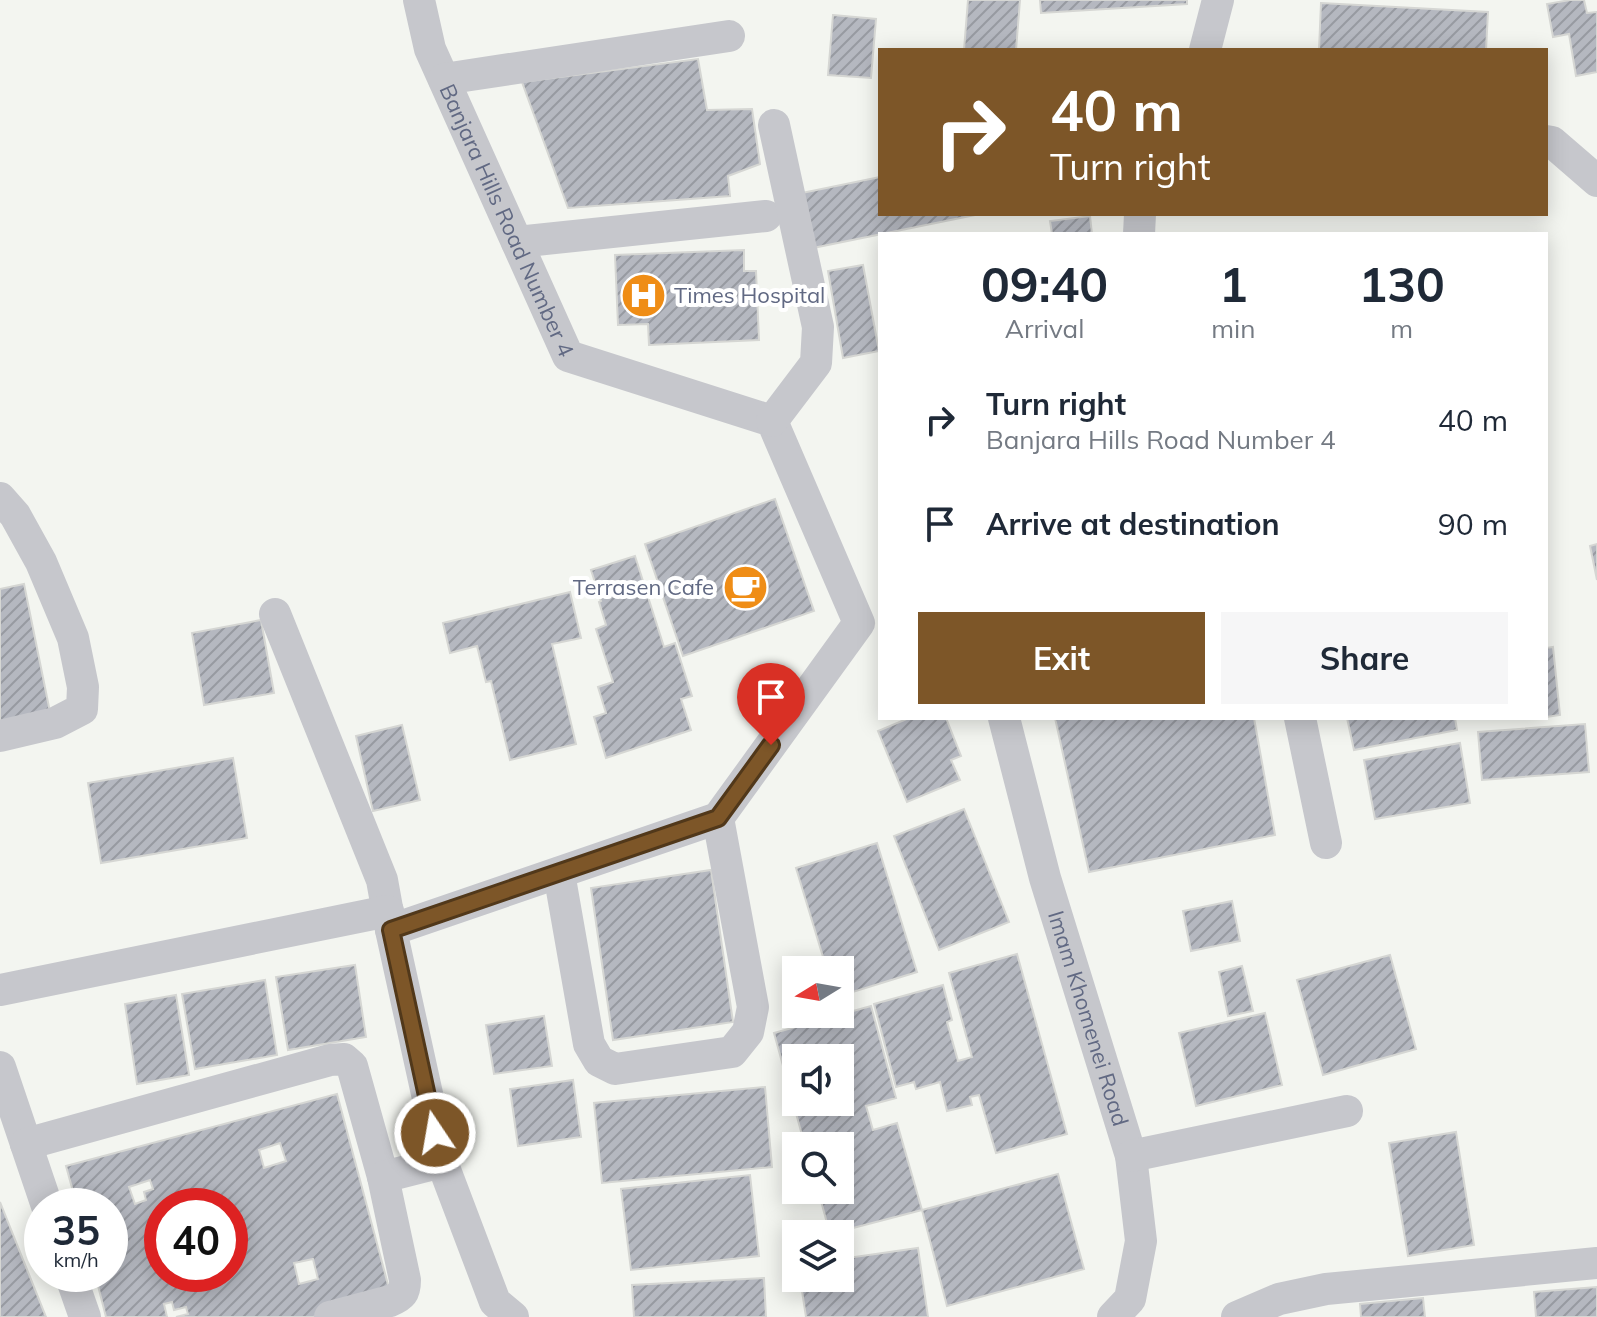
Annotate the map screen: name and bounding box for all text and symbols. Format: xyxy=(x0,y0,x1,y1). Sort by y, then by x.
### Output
text: 40 m xyxy=(1050,75,1183,145)
street label: Banjara Hills Road Number 4 xyxy=(434,80,580,361)
icon: right xyxy=(918,80,1022,184)
text: Turn right xyxy=(1050,144,1211,189)
text: 09:40 xyxy=(981,254,1108,314)
text: 1 xyxy=(1219,254,1248,314)
text: 130 xyxy=(1359,254,1445,314)
hospital icon: Times Hospital xyxy=(619,271,667,319)
place label: Times Hospital xyxy=(674,281,825,309)
text: Arrival xyxy=(1005,312,1084,345)
text: min xyxy=(1211,312,1255,345)
text: m xyxy=(1390,312,1413,345)
text: Turn right xyxy=(986,385,1126,423)
icon: right xyxy=(918,398,962,442)
text: 40 m xyxy=(1438,401,1508,439)
text: Banjara Hills Road Number 4 xyxy=(986,423,1336,456)
icon: arrive xyxy=(918,502,962,546)
text: Arrive at destination xyxy=(986,505,1280,543)
text: 90 m xyxy=(1438,505,1508,543)
cafe icon: Terrasen Cafe xyxy=(721,563,769,611)
place label: Terrasen Cafe xyxy=(573,573,714,601)
button: Exit xyxy=(918,612,1205,704)
button: Share xyxy=(1221,612,1508,704)
pin xyxy=(737,663,805,745)
icon: arrive xyxy=(749,675,793,719)
street label: Imam Khomenei Road xyxy=(1042,907,1135,1129)
north arrow xyxy=(782,956,854,1028)
map controls xyxy=(782,956,854,1292)
button: sound xyxy=(782,1044,854,1116)
position arrow xyxy=(393,1091,477,1175)
button: search xyxy=(782,1132,854,1204)
speed limit sign: 40 xyxy=(144,1188,248,1292)
text: 35 xyxy=(52,1205,100,1255)
button: layers xyxy=(782,1220,854,1292)
text: km/h xyxy=(53,1247,99,1272)

